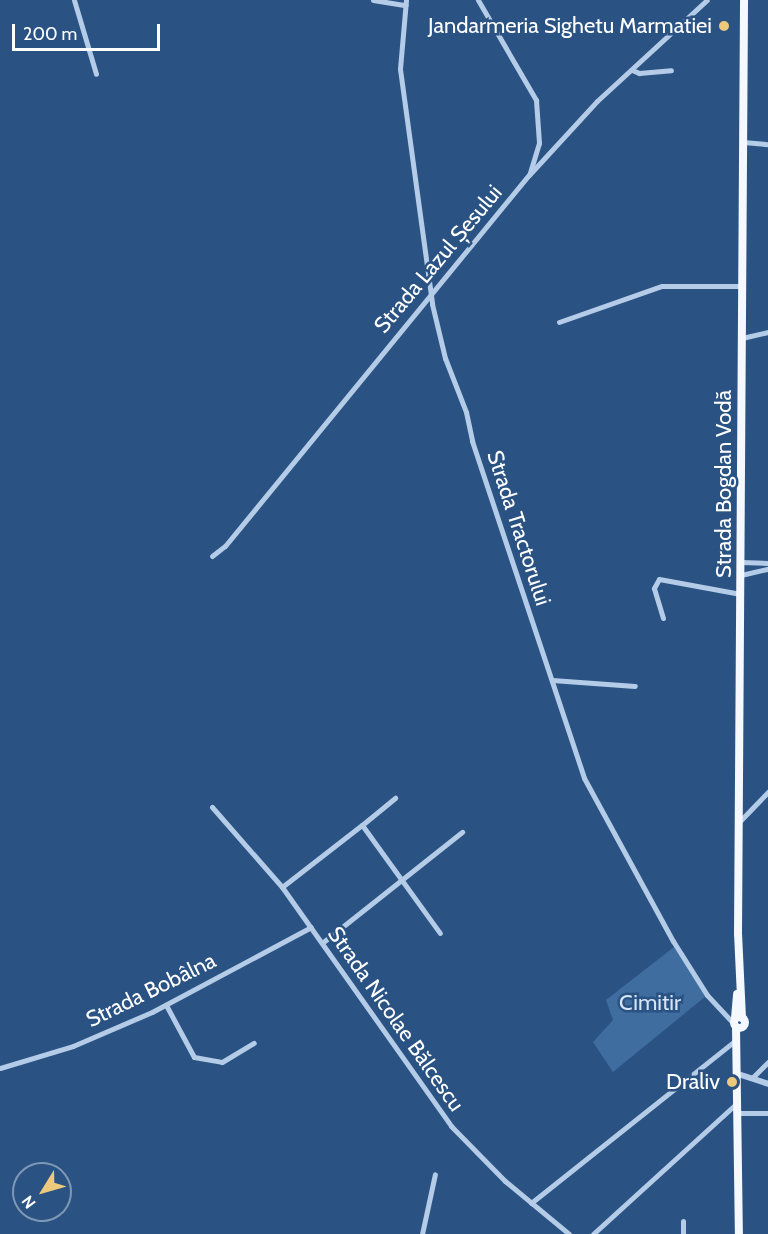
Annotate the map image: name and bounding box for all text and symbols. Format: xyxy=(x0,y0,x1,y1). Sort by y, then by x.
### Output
scale bar xyxy=(15,12,164,50)
place label: Jandarmeria Sighetu Marmatiei xyxy=(428,13,712,39)
marker: Jandarmeria Sighetu Marmatiei xyxy=(717,19,731,33)
text: 200 m xyxy=(23,23,77,45)
street label: Strada Lazul Șesului xyxy=(369,180,507,338)
street label: Strada Bogdan Vodă xyxy=(711,390,737,578)
street label: Strada Tractorului xyxy=(482,447,556,609)
street label: Strada Nicolae Bălcescu xyxy=(322,922,470,1116)
street label: Strada Bobâlna xyxy=(82,947,220,1033)
park label: Cimitir xyxy=(619,990,681,1016)
place label: Draliv xyxy=(666,1069,720,1095)
marker: Draliv xyxy=(725,1075,739,1089)
north arrow xyxy=(12,1162,72,1222)
text: N xyxy=(18,1192,40,1212)

